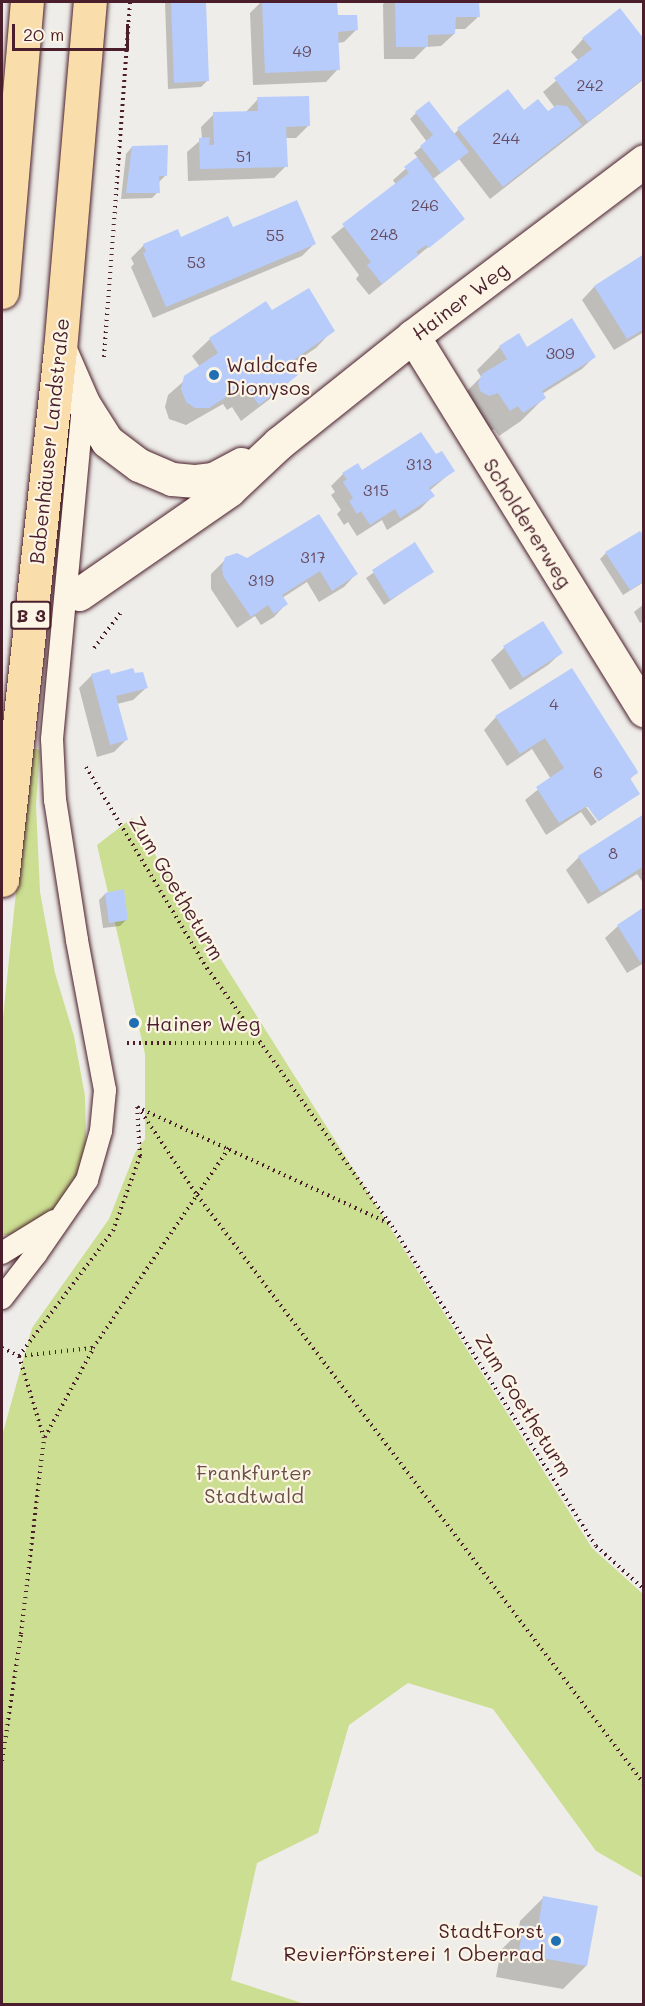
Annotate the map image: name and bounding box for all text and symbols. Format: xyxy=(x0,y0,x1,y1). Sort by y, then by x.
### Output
scale bar xyxy=(15,12,132,50)
text: 20 m xyxy=(23,22,64,46)
house number: 49 xyxy=(293,41,311,61)
house number: 242 xyxy=(576,75,604,95)
house number: 244 xyxy=(492,128,520,148)
house number: 51 xyxy=(236,146,252,166)
house number: 246 xyxy=(411,195,439,215)
house number: 248 xyxy=(370,224,398,244)
house number: 55 xyxy=(266,225,284,245)
house number: 53 xyxy=(187,252,205,272)
street label: Hainer Weg xyxy=(407,257,513,345)
street label: Babenhäuser Landstraße xyxy=(24,317,74,565)
house number: 309 xyxy=(546,343,574,363)
place label: Waldcafe Dionysos xyxy=(226,352,318,399)
marker: Waldcafe Dionysos xyxy=(207,368,221,382)
house number: 313 xyxy=(406,454,432,474)
street label: Scholdererweg xyxy=(479,454,577,592)
house number: 315 xyxy=(363,480,389,500)
house number: 317 xyxy=(300,547,326,567)
house number: 319 xyxy=(248,570,274,590)
road number: B 3 xyxy=(10,600,52,630)
house number: 4 xyxy=(549,694,559,714)
house number: 6 xyxy=(593,762,603,782)
street label: Zum Goetheturm xyxy=(124,812,230,964)
house number: 8 xyxy=(608,843,618,863)
place label: Hainer Weg xyxy=(146,1011,260,1035)
marker: Hainer Weg xyxy=(127,1016,141,1030)
street label: Zum Goetheturm xyxy=(470,1329,578,1481)
park label: Frankfurter Stadtwald xyxy=(196,1460,312,1507)
place label: StadtForst Revierförsterei 1 Oberrad xyxy=(283,1918,544,1965)
marker: StadtForst Revierförsterei 1 Oberrad xyxy=(549,1934,563,1948)

